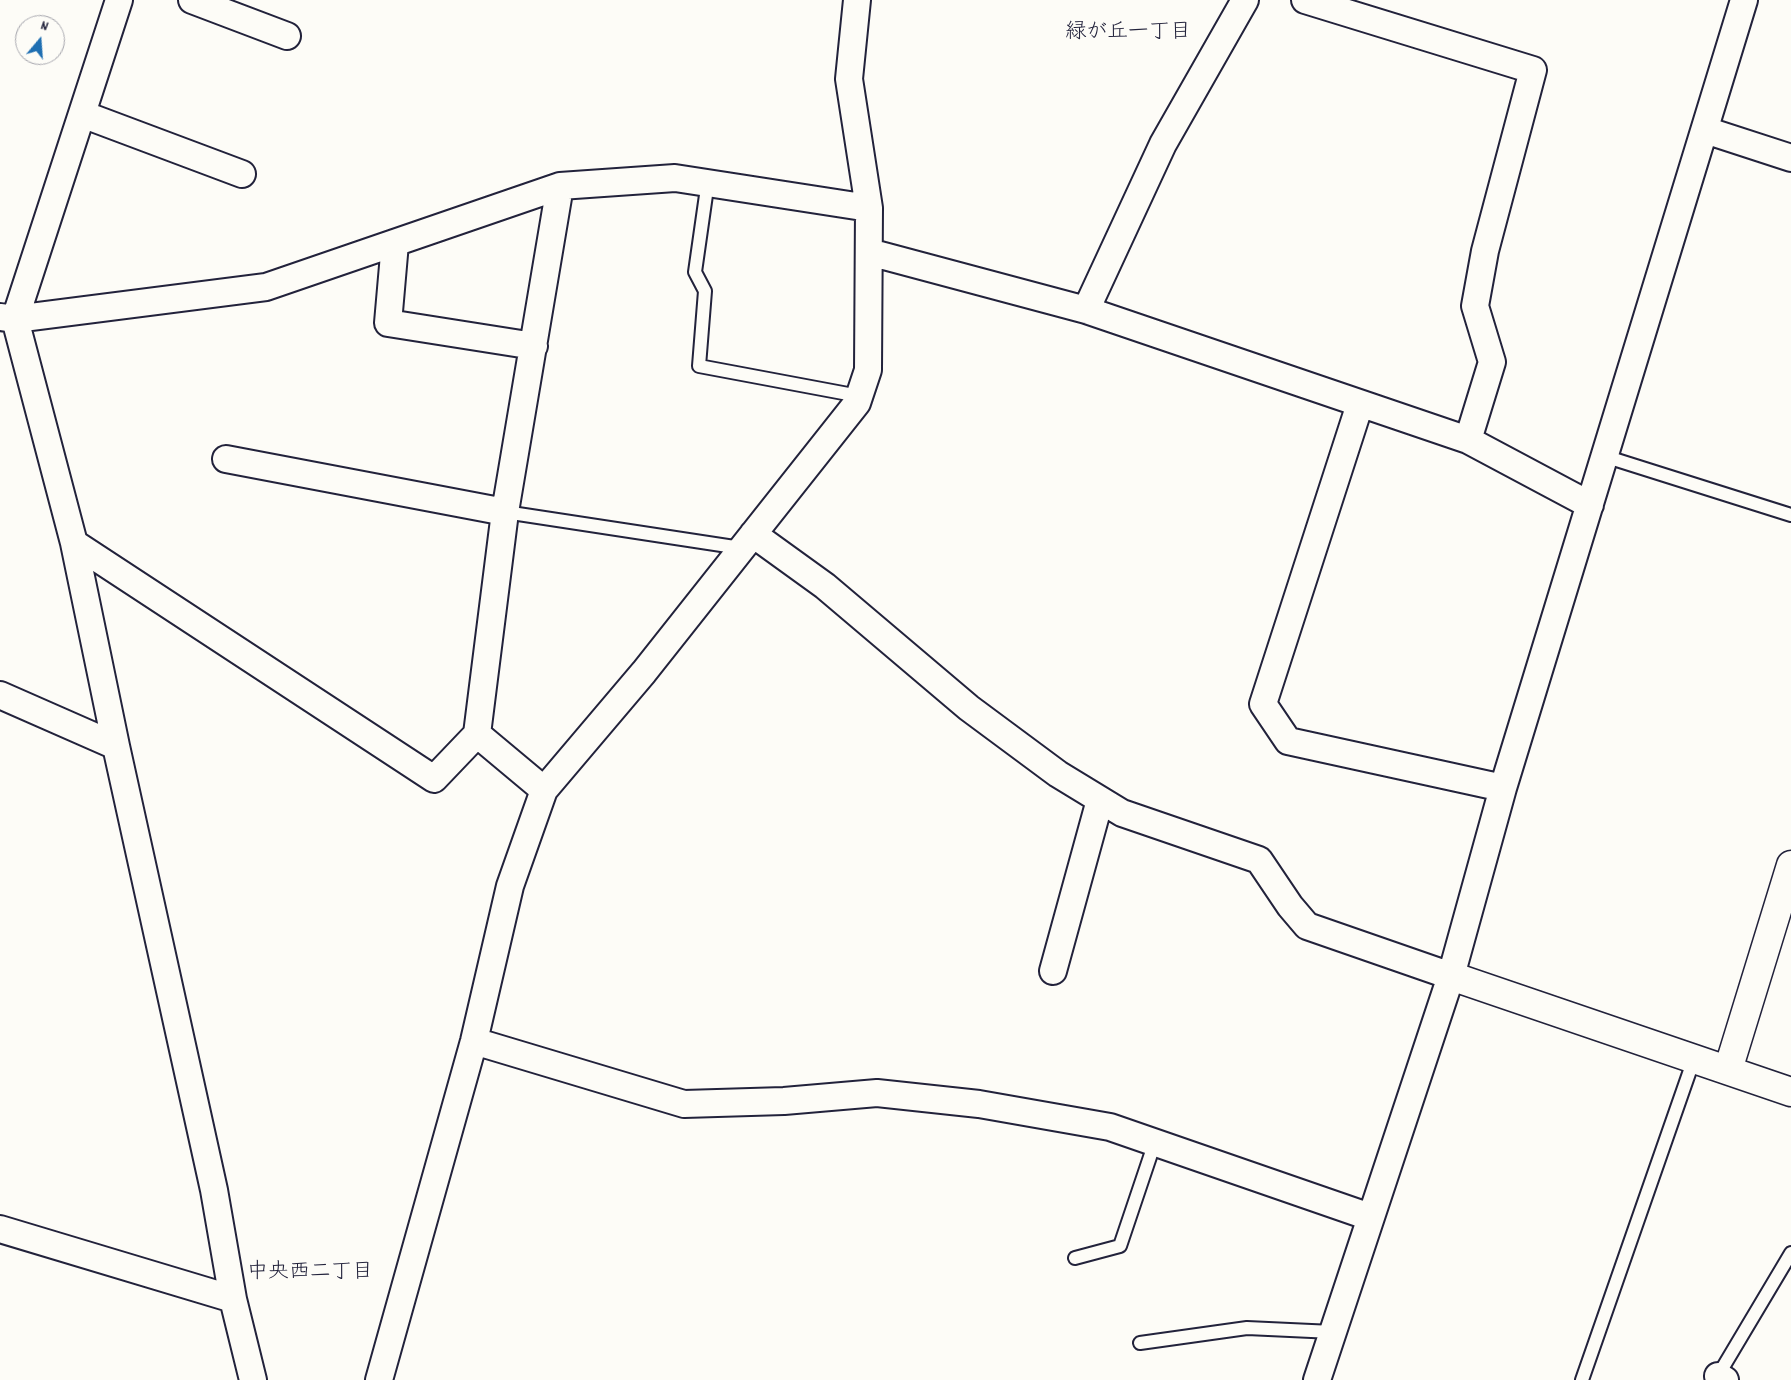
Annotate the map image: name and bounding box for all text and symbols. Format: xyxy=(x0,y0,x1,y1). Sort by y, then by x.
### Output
north arrow xyxy=(15,15,65,65)
text: N xyxy=(38,16,51,37)
district label: 緑が丘一丁目 xyxy=(1065,21,1191,47)
district label: 中央西二丁目 xyxy=(247,1261,373,1287)

